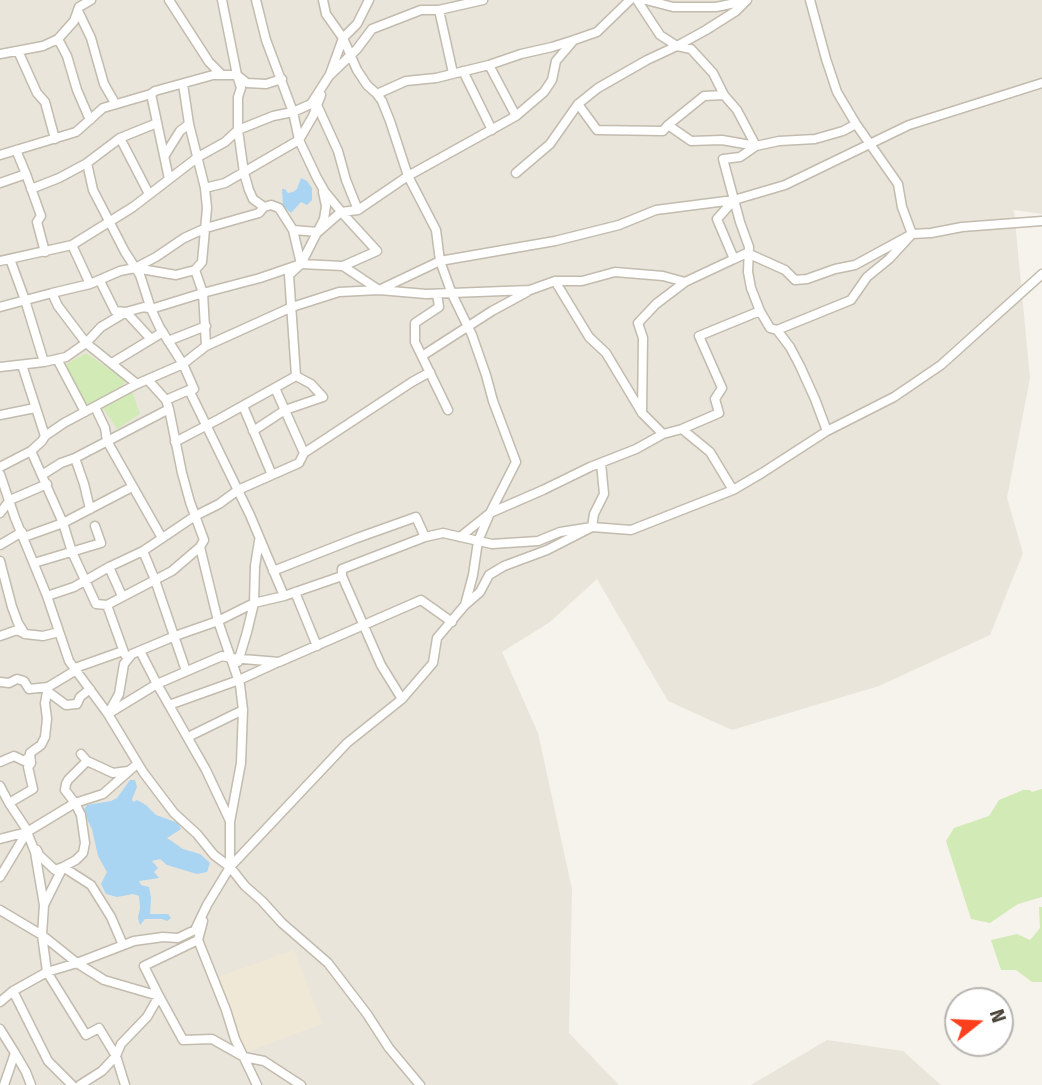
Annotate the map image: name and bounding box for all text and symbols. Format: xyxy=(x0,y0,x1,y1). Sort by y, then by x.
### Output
north arrow xyxy=(944,987,1014,1057)
text: N xyxy=(985,1006,1010,1026)

